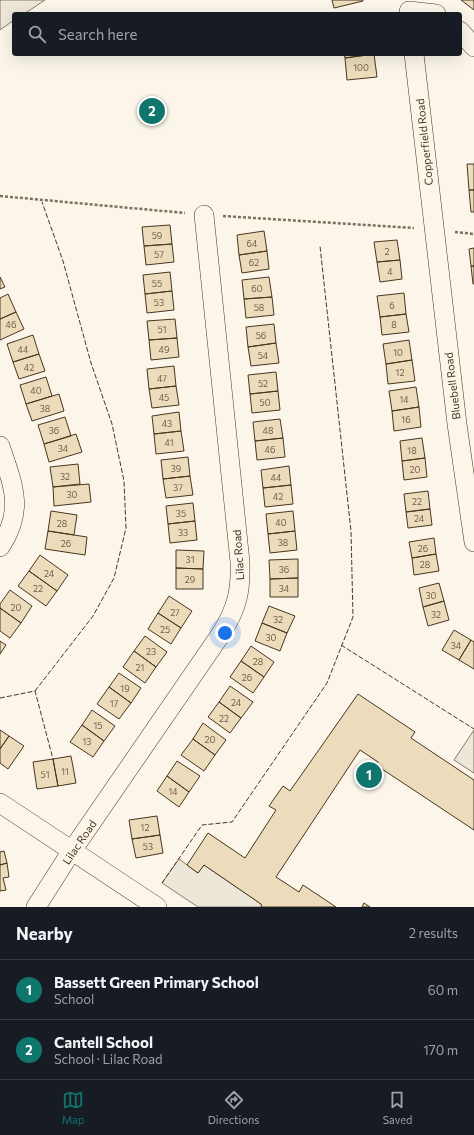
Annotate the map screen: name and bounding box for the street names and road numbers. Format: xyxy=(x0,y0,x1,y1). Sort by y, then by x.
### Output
street label: Copperfield Road xyxy=(413,98,435,186)
street label: Bluebell Road xyxy=(441,352,463,420)
street label: Lilac Road xyxy=(230,529,246,581)
street label: Lilac Road xyxy=(59,817,99,867)

